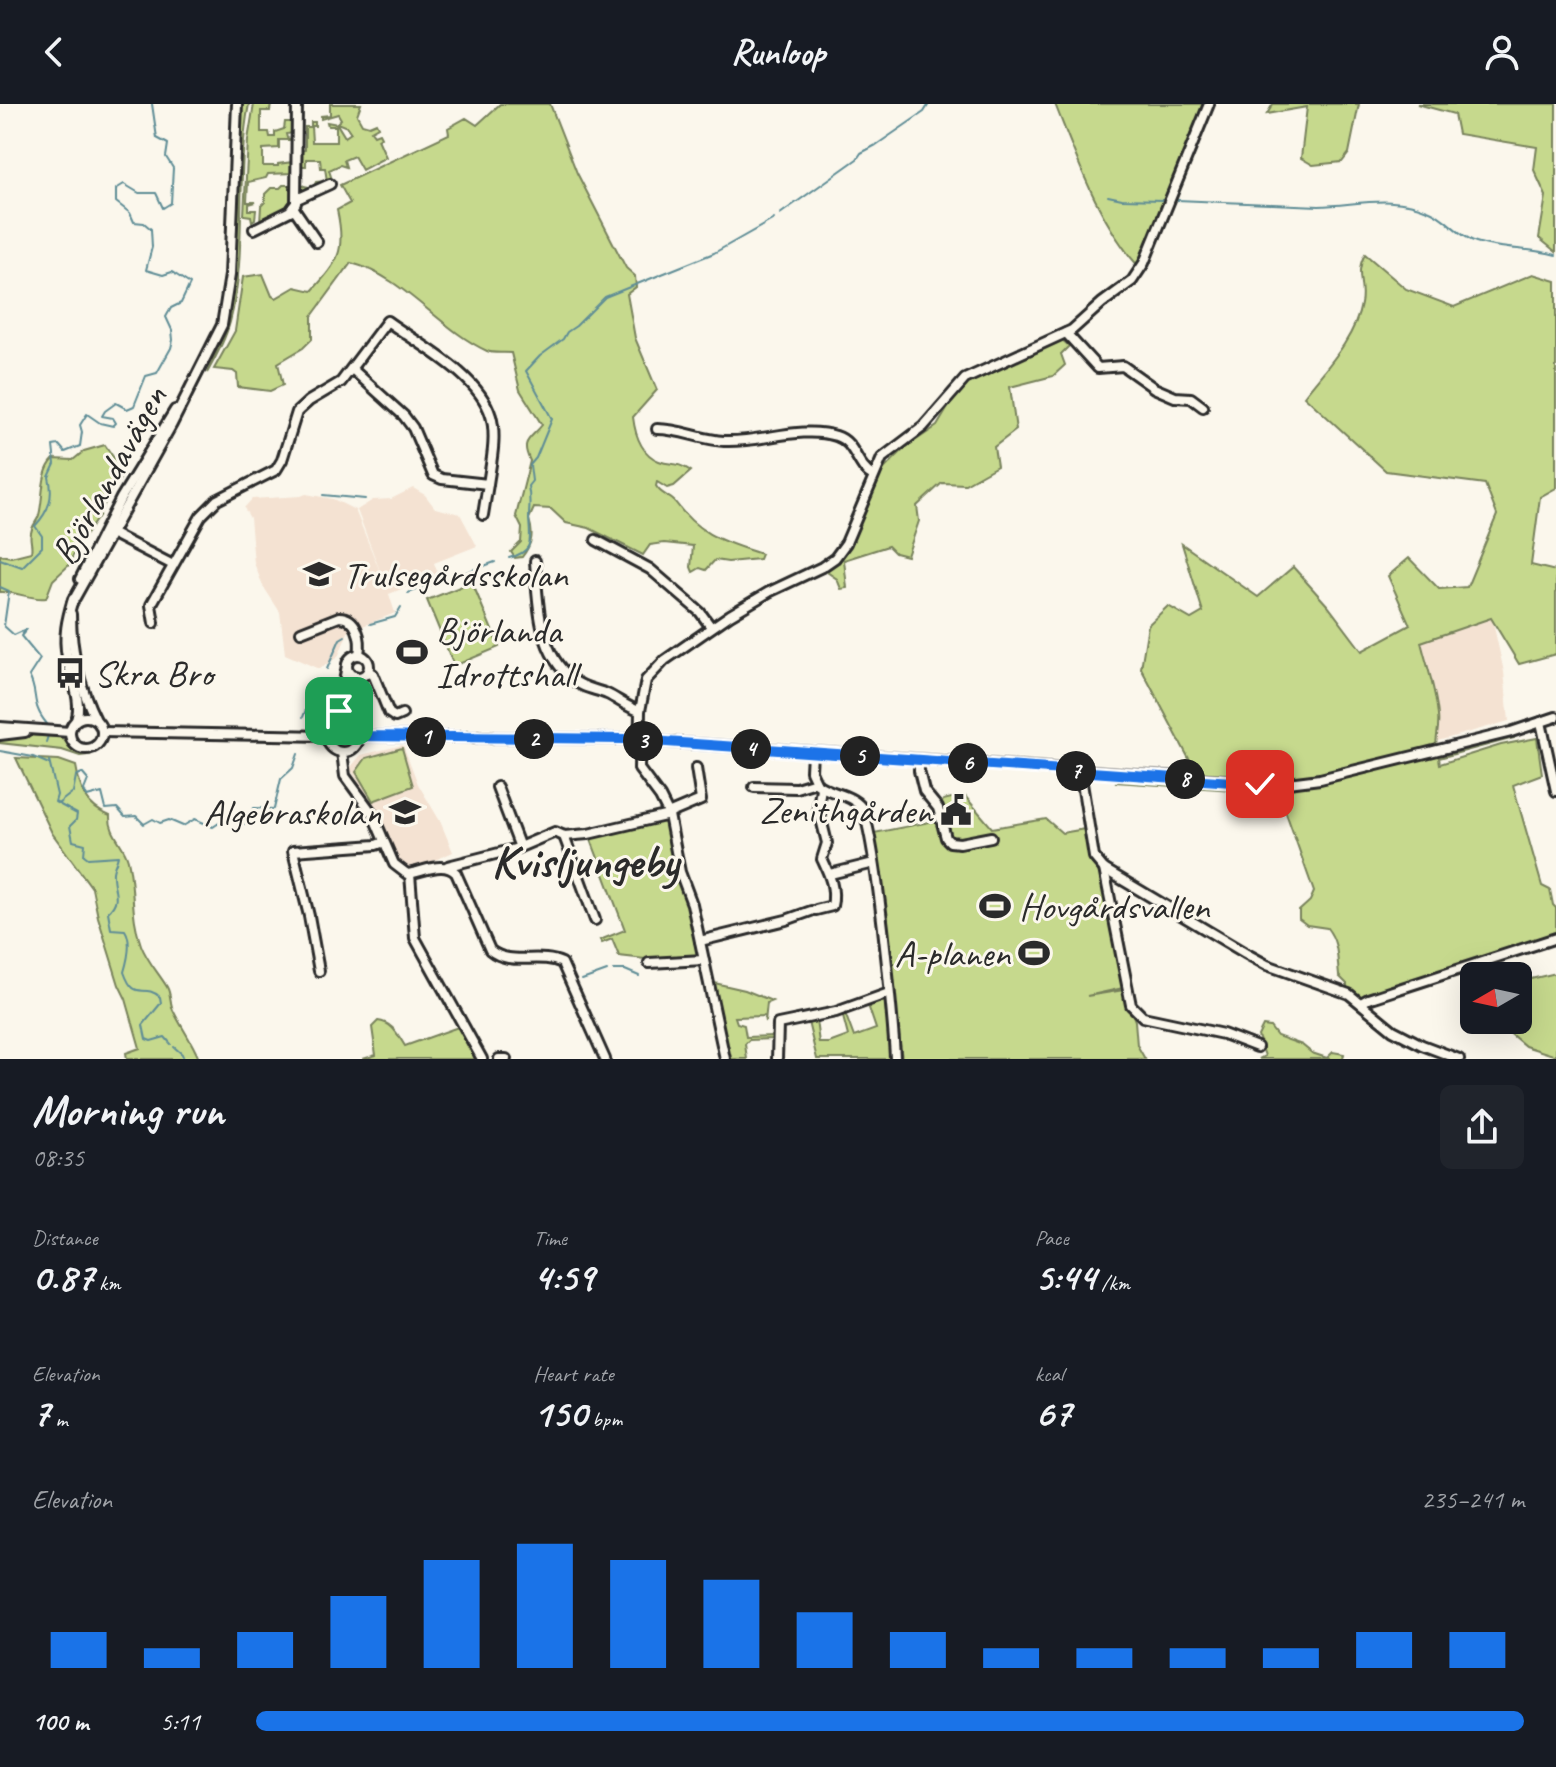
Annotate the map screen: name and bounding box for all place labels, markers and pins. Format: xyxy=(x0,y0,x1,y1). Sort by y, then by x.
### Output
place label: Trulsegårdsskolan xyxy=(343,551,569,598)
school or university icon: Trulsegårdsskolan xyxy=(302,557,336,591)
place label: Björlanda Idrottshall xyxy=(436,607,583,698)
sports icon: Björlanda Idrottshall xyxy=(395,635,429,669)
place label: Skra Bro xyxy=(94,650,216,697)
bus stop icon: Skra Bro xyxy=(53,656,87,690)
pin xyxy=(305,677,373,745)
pin: 1 xyxy=(406,717,446,757)
pin: 2 xyxy=(514,719,554,759)
pin: 3 xyxy=(623,721,663,761)
pin: 4 xyxy=(731,729,771,769)
pin: 5 xyxy=(840,736,880,776)
pin: 6 xyxy=(948,743,988,783)
pin xyxy=(1226,750,1294,818)
pin: 7 xyxy=(1056,751,1096,791)
pin: 8 xyxy=(1165,759,1205,799)
place label: Zenithgården xyxy=(759,787,934,834)
place label: Algebraskolan xyxy=(204,789,382,836)
public building icon: Zenithgården xyxy=(939,793,973,827)
school or university icon: Algebraskolan xyxy=(388,795,422,829)
place label: Hovgårdsvallen xyxy=(1019,883,1211,930)
sports icon: Hovgårdsvallen xyxy=(978,889,1012,923)
place label: A-planen xyxy=(895,930,1012,977)
sports icon: A-planen xyxy=(1017,936,1051,970)

